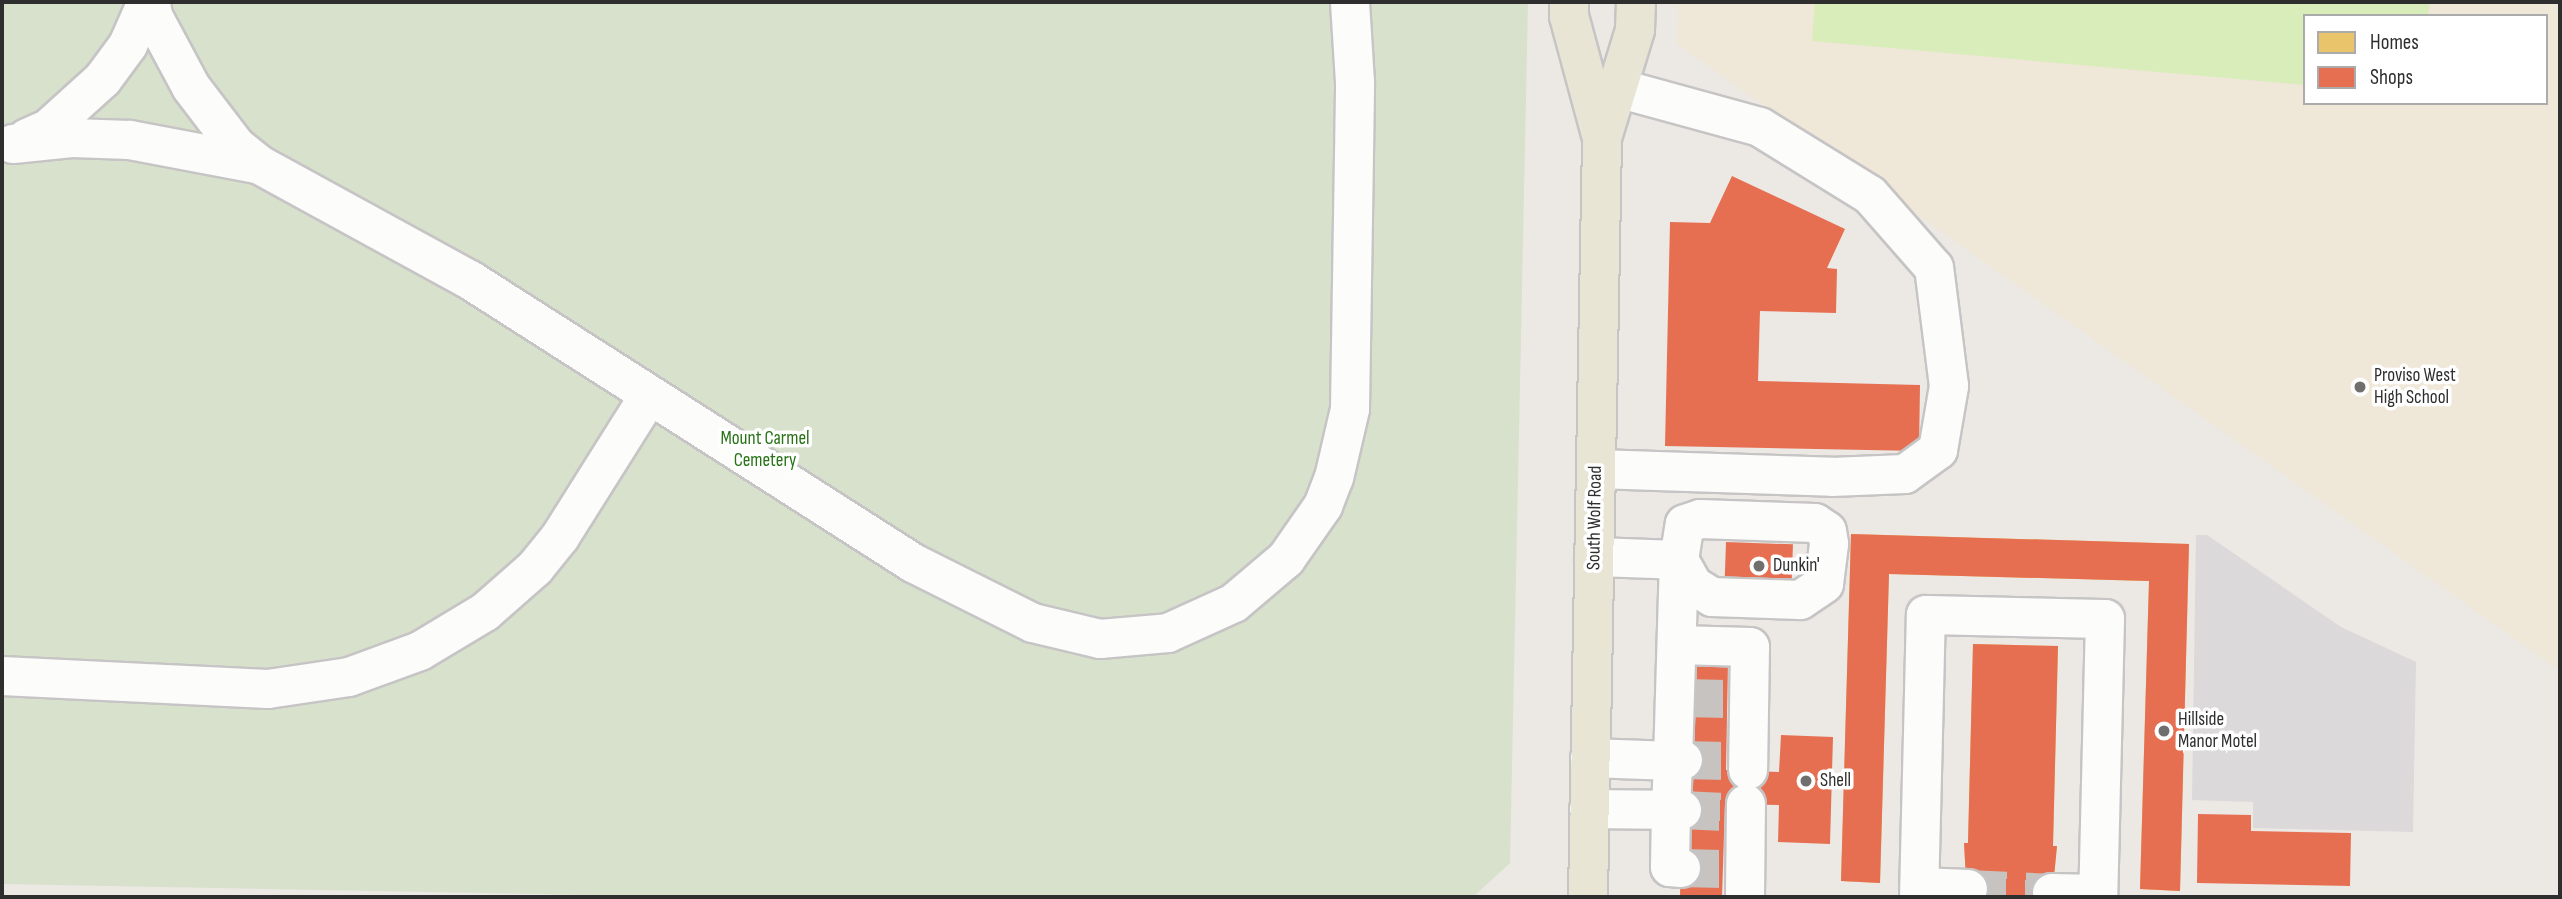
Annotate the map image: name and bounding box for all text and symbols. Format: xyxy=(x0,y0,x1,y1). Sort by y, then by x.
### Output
legend xyxy=(2303,14,2548,105)
text: Homes xyxy=(2370,30,2419,55)
text: Shops xyxy=(2370,65,2413,90)
place label: Proviso West High School xyxy=(2374,365,2456,409)
marker: Proviso West High School xyxy=(2352,379,2368,395)
park label: Mount Carmel Cemetery xyxy=(720,428,810,472)
street label: South Wolf Road xyxy=(1583,466,1607,570)
place label: Dunkin' xyxy=(1773,555,1820,577)
marker: Dunkin' xyxy=(1751,558,1767,574)
place label: Hillside Manor Motel xyxy=(2178,709,2257,753)
marker: Hillside Manor Motel xyxy=(2156,723,2172,739)
place label: Shell xyxy=(1820,770,1851,792)
marker: Shell xyxy=(1798,773,1814,789)

